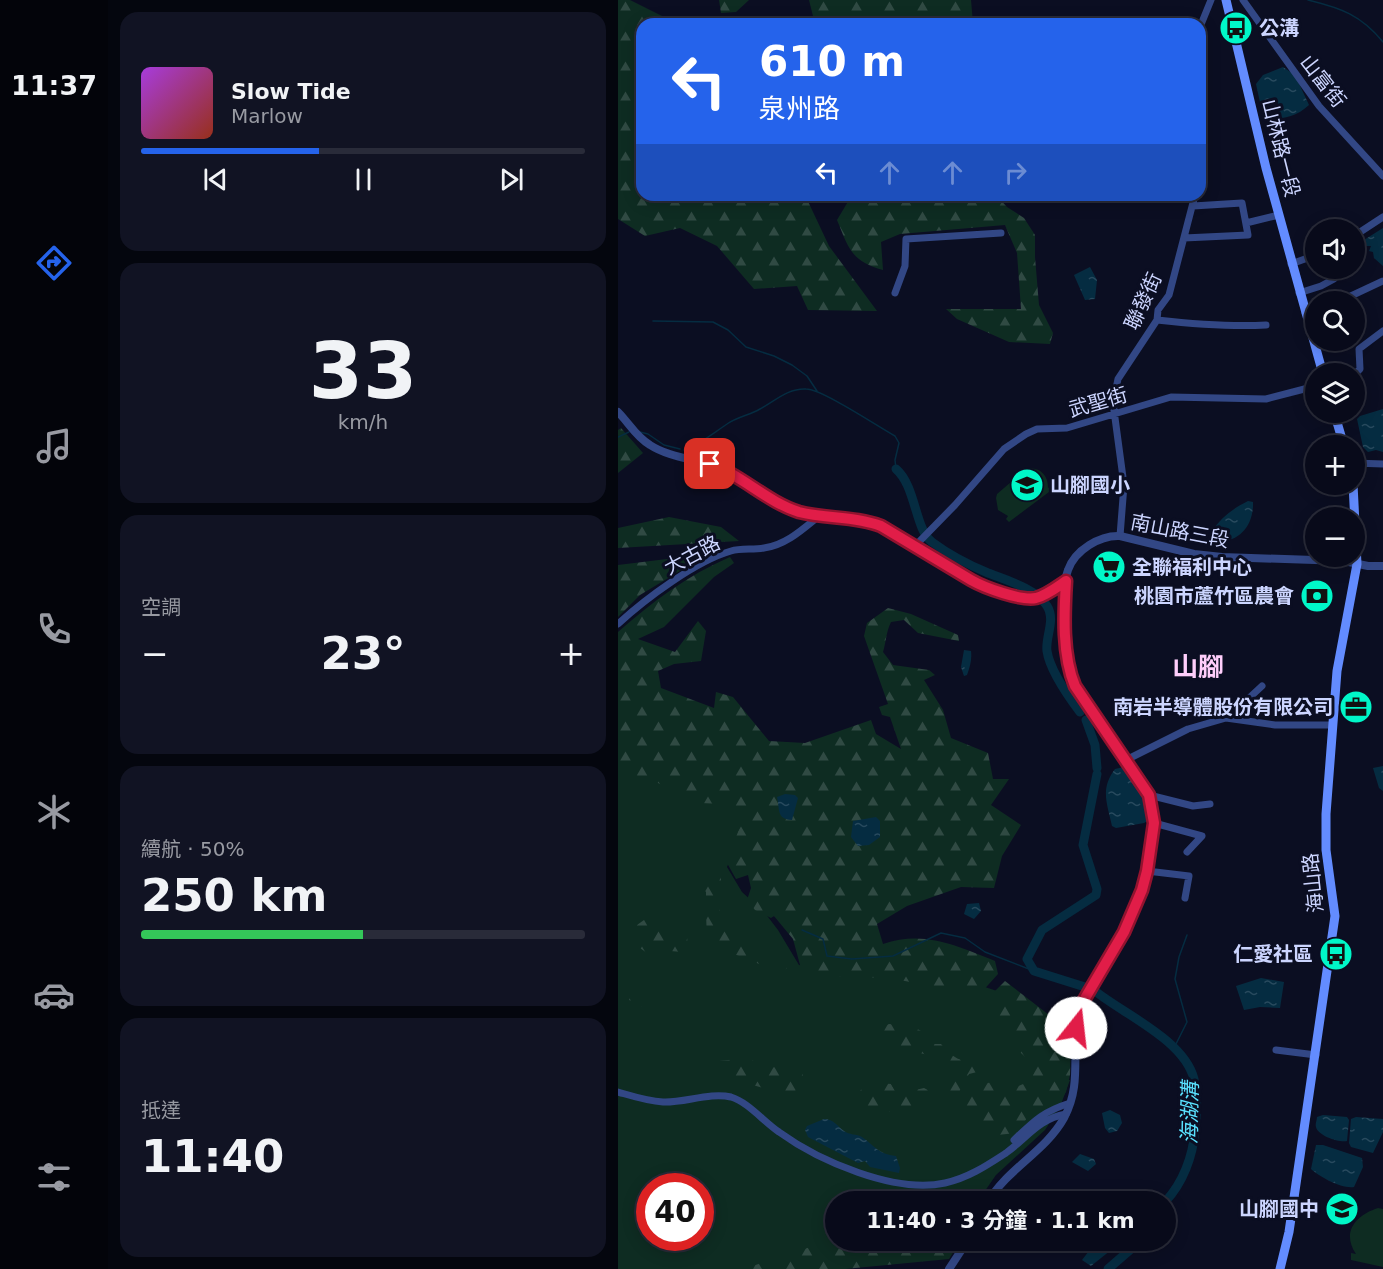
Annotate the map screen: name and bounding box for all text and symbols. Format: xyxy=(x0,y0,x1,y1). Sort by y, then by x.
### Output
bus stop icon: 公溝 xyxy=(1218,10,1254,46)
place label: 公溝 xyxy=(1259,16,1299,40)
text: 610 m xyxy=(759,37,905,86)
icon: left xyxy=(660,42,738,120)
street label: 山富街 xyxy=(1295,50,1351,112)
text: 11:37 xyxy=(11,70,97,101)
text: Slow Tide xyxy=(231,79,351,104)
text: 泉州路 xyxy=(759,93,840,124)
street label: 山林路一段 xyxy=(1257,97,1305,199)
text: Marlow xyxy=(231,104,303,128)
icon: left xyxy=(810,156,843,189)
icon: ahead xyxy=(873,156,906,189)
icon: ahead xyxy=(936,156,969,189)
icon: right xyxy=(999,156,1032,189)
icon: previous xyxy=(199,163,232,196)
icon: pause xyxy=(347,163,380,196)
icon: next xyxy=(495,163,528,196)
map controls xyxy=(1305,219,1365,567)
button: sound xyxy=(1305,219,1365,279)
icon: directions xyxy=(33,242,75,284)
street label: 聯發街 xyxy=(1119,269,1167,333)
button: search xyxy=(1305,291,1365,351)
text: 33 xyxy=(309,326,417,416)
button: layers xyxy=(1305,363,1365,423)
street label: 武聖街 xyxy=(1066,382,1130,422)
text: km/h xyxy=(338,410,388,434)
icon: music xyxy=(33,425,75,467)
button: + xyxy=(1305,435,1365,495)
pin xyxy=(684,438,735,489)
icon: arrive xyxy=(693,447,726,480)
school or university icon: 山腳國小 xyxy=(1009,467,1045,503)
place label: 山腳國小 xyxy=(1050,473,1130,497)
button: − xyxy=(1305,507,1365,567)
street label: 南山路三段 xyxy=(1129,510,1231,552)
street label: 大古路 xyxy=(660,530,724,580)
supermarket icon: 全聯福利中心 xyxy=(1091,549,1127,585)
place label: 全聯福利中心 xyxy=(1132,555,1252,579)
bank icon: 桃園市蘆竹區農會 xyxy=(1299,578,1335,614)
place label: 桃園市蘆竹區農會 xyxy=(1134,584,1294,608)
text: 空調 xyxy=(141,595,181,619)
icon: phone xyxy=(33,608,75,650)
text: 23° xyxy=(320,627,406,680)
text: − xyxy=(141,634,169,673)
text: + xyxy=(557,634,585,673)
district label: 山腳 xyxy=(1172,652,1224,682)
office icon: 南岩半導體股份有限公司 xyxy=(1338,689,1374,725)
place label: 南岩半導體股份有限公司 xyxy=(1113,695,1333,719)
icon: climate xyxy=(33,791,75,833)
text: 續航 · 50% xyxy=(141,837,245,861)
street label: 海山路 xyxy=(1298,852,1328,914)
text: 250 km xyxy=(141,869,327,922)
bus stop icon: 仁愛社區 xyxy=(1318,936,1354,972)
place label: 仁愛社區 xyxy=(1233,942,1313,966)
icon: car xyxy=(33,974,75,1016)
position arrow xyxy=(1044,996,1108,1060)
water label: 海湖溝 xyxy=(1177,1078,1203,1145)
text: 抵達 xyxy=(141,1098,181,1122)
text: 11:40 xyxy=(141,1130,284,1183)
icon: filters xyxy=(33,1156,75,1198)
speed limit sign: 40 xyxy=(636,1173,714,1251)
school or university icon: 山腳國中 xyxy=(1324,1191,1360,1227)
place label: 山腳國中 xyxy=(1239,1197,1319,1221)
text: 11:40 · 3 分鐘 · 1.1 km xyxy=(866,1208,1135,1233)

